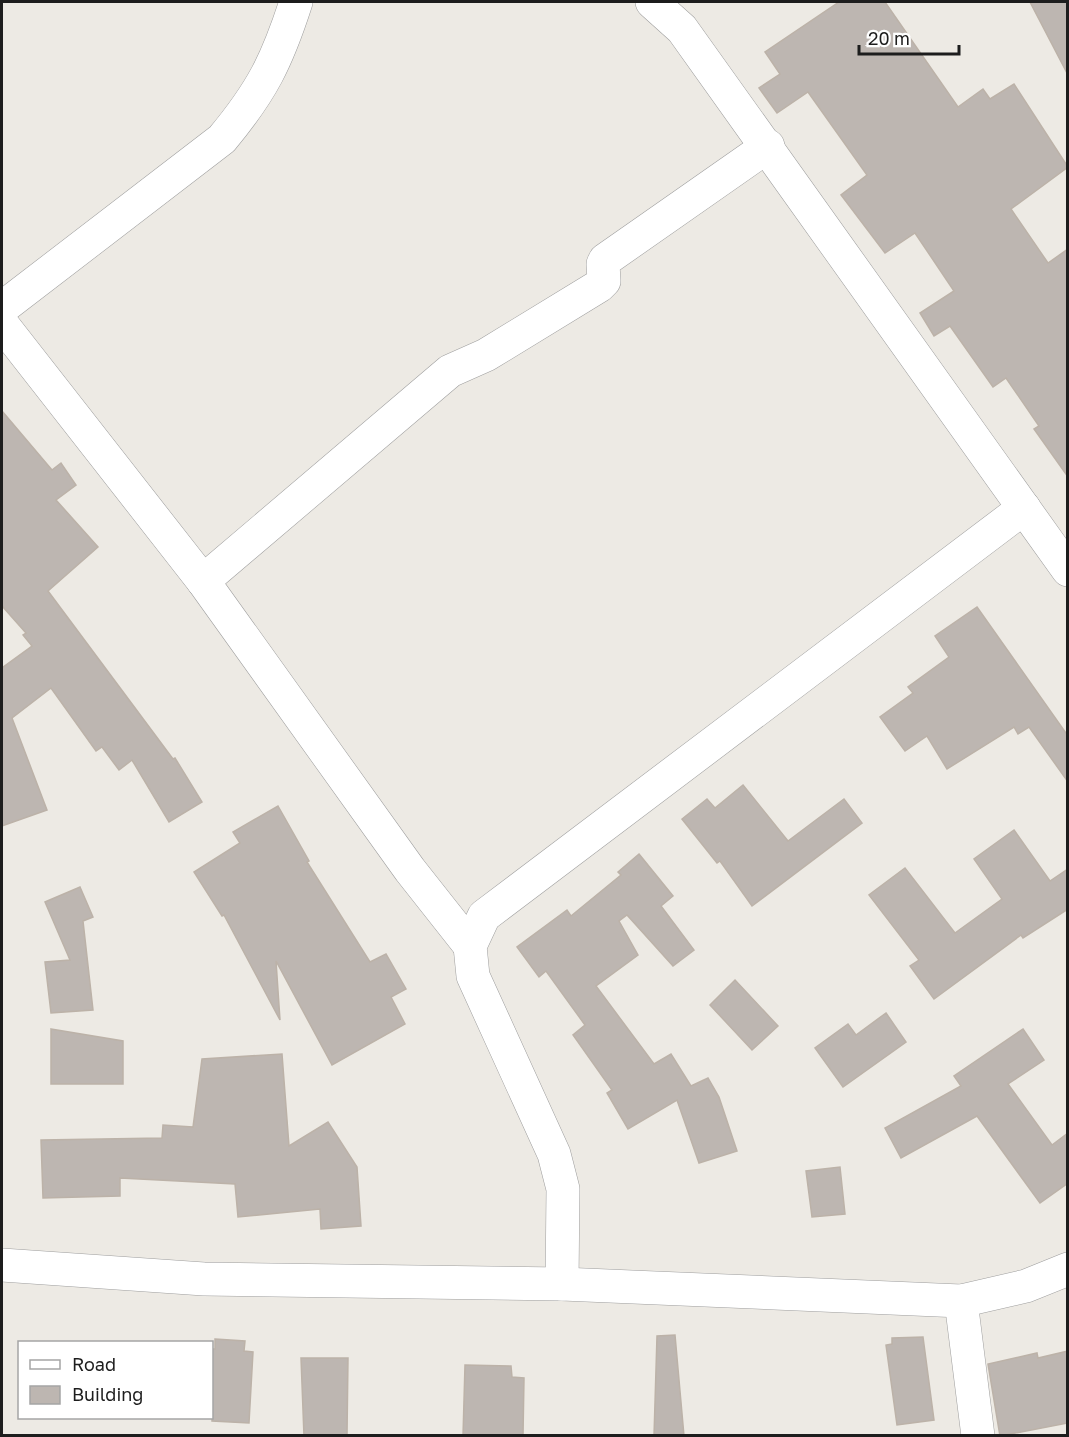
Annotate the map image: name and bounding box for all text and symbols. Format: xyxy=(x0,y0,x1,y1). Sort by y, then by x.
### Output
scale bar xyxy=(859,18,960,56)
text: 20 m xyxy=(868,27,910,49)
legend xyxy=(18,1341,213,1419)
text: Road xyxy=(72,1353,116,1375)
text: Building xyxy=(72,1383,143,1405)

